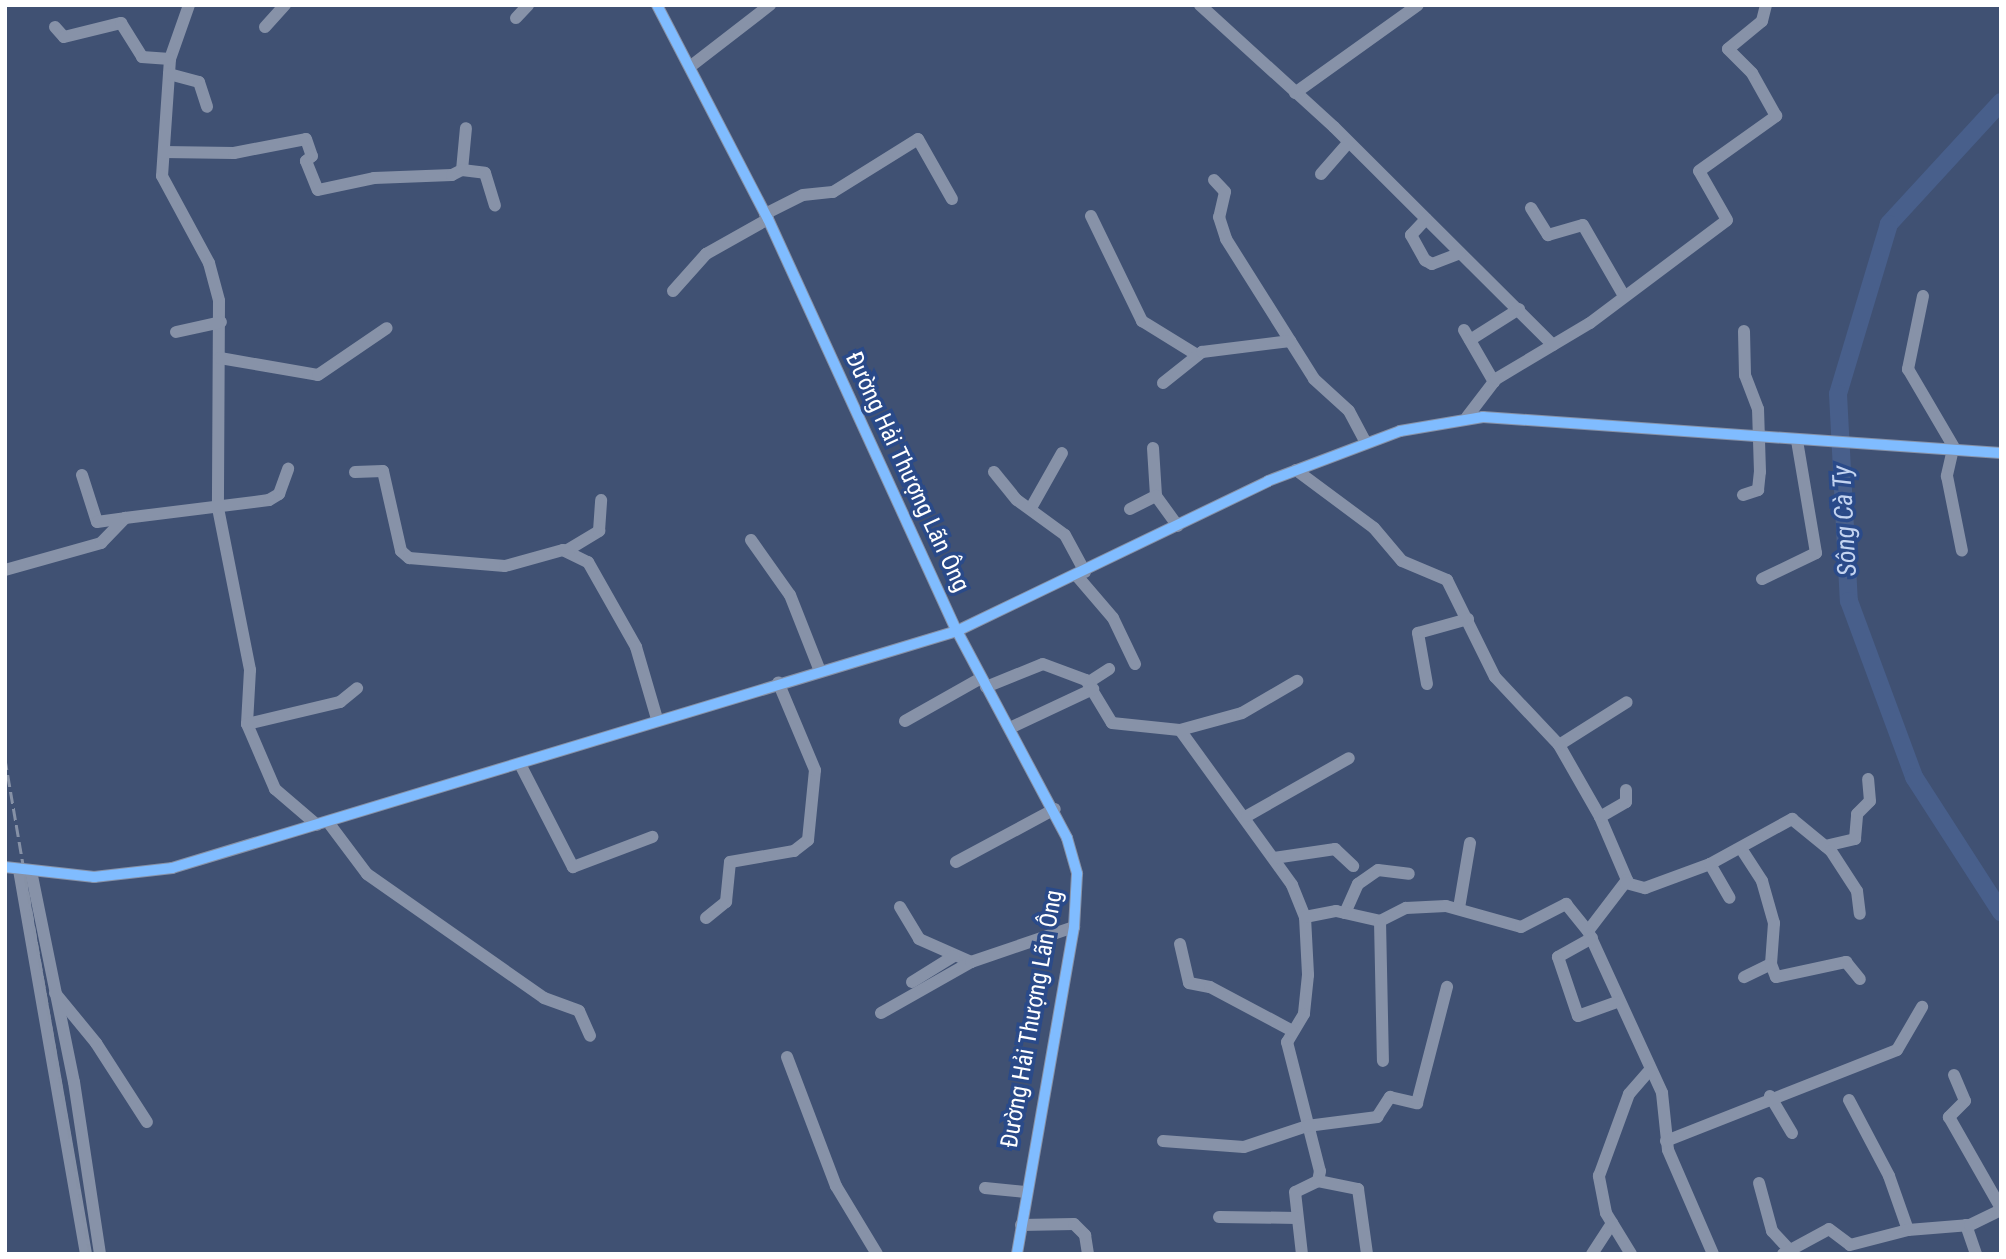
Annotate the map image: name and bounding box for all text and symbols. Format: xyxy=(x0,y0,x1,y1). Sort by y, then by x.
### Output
street label: Đường Hải Thượng Lãn Ông xyxy=(839,347,975,597)
water label: Sông Cà Ty xyxy=(1827,465,1863,577)
street label: Đường Hải Thượng Lãn Ông xyxy=(995,888,1069,1150)

